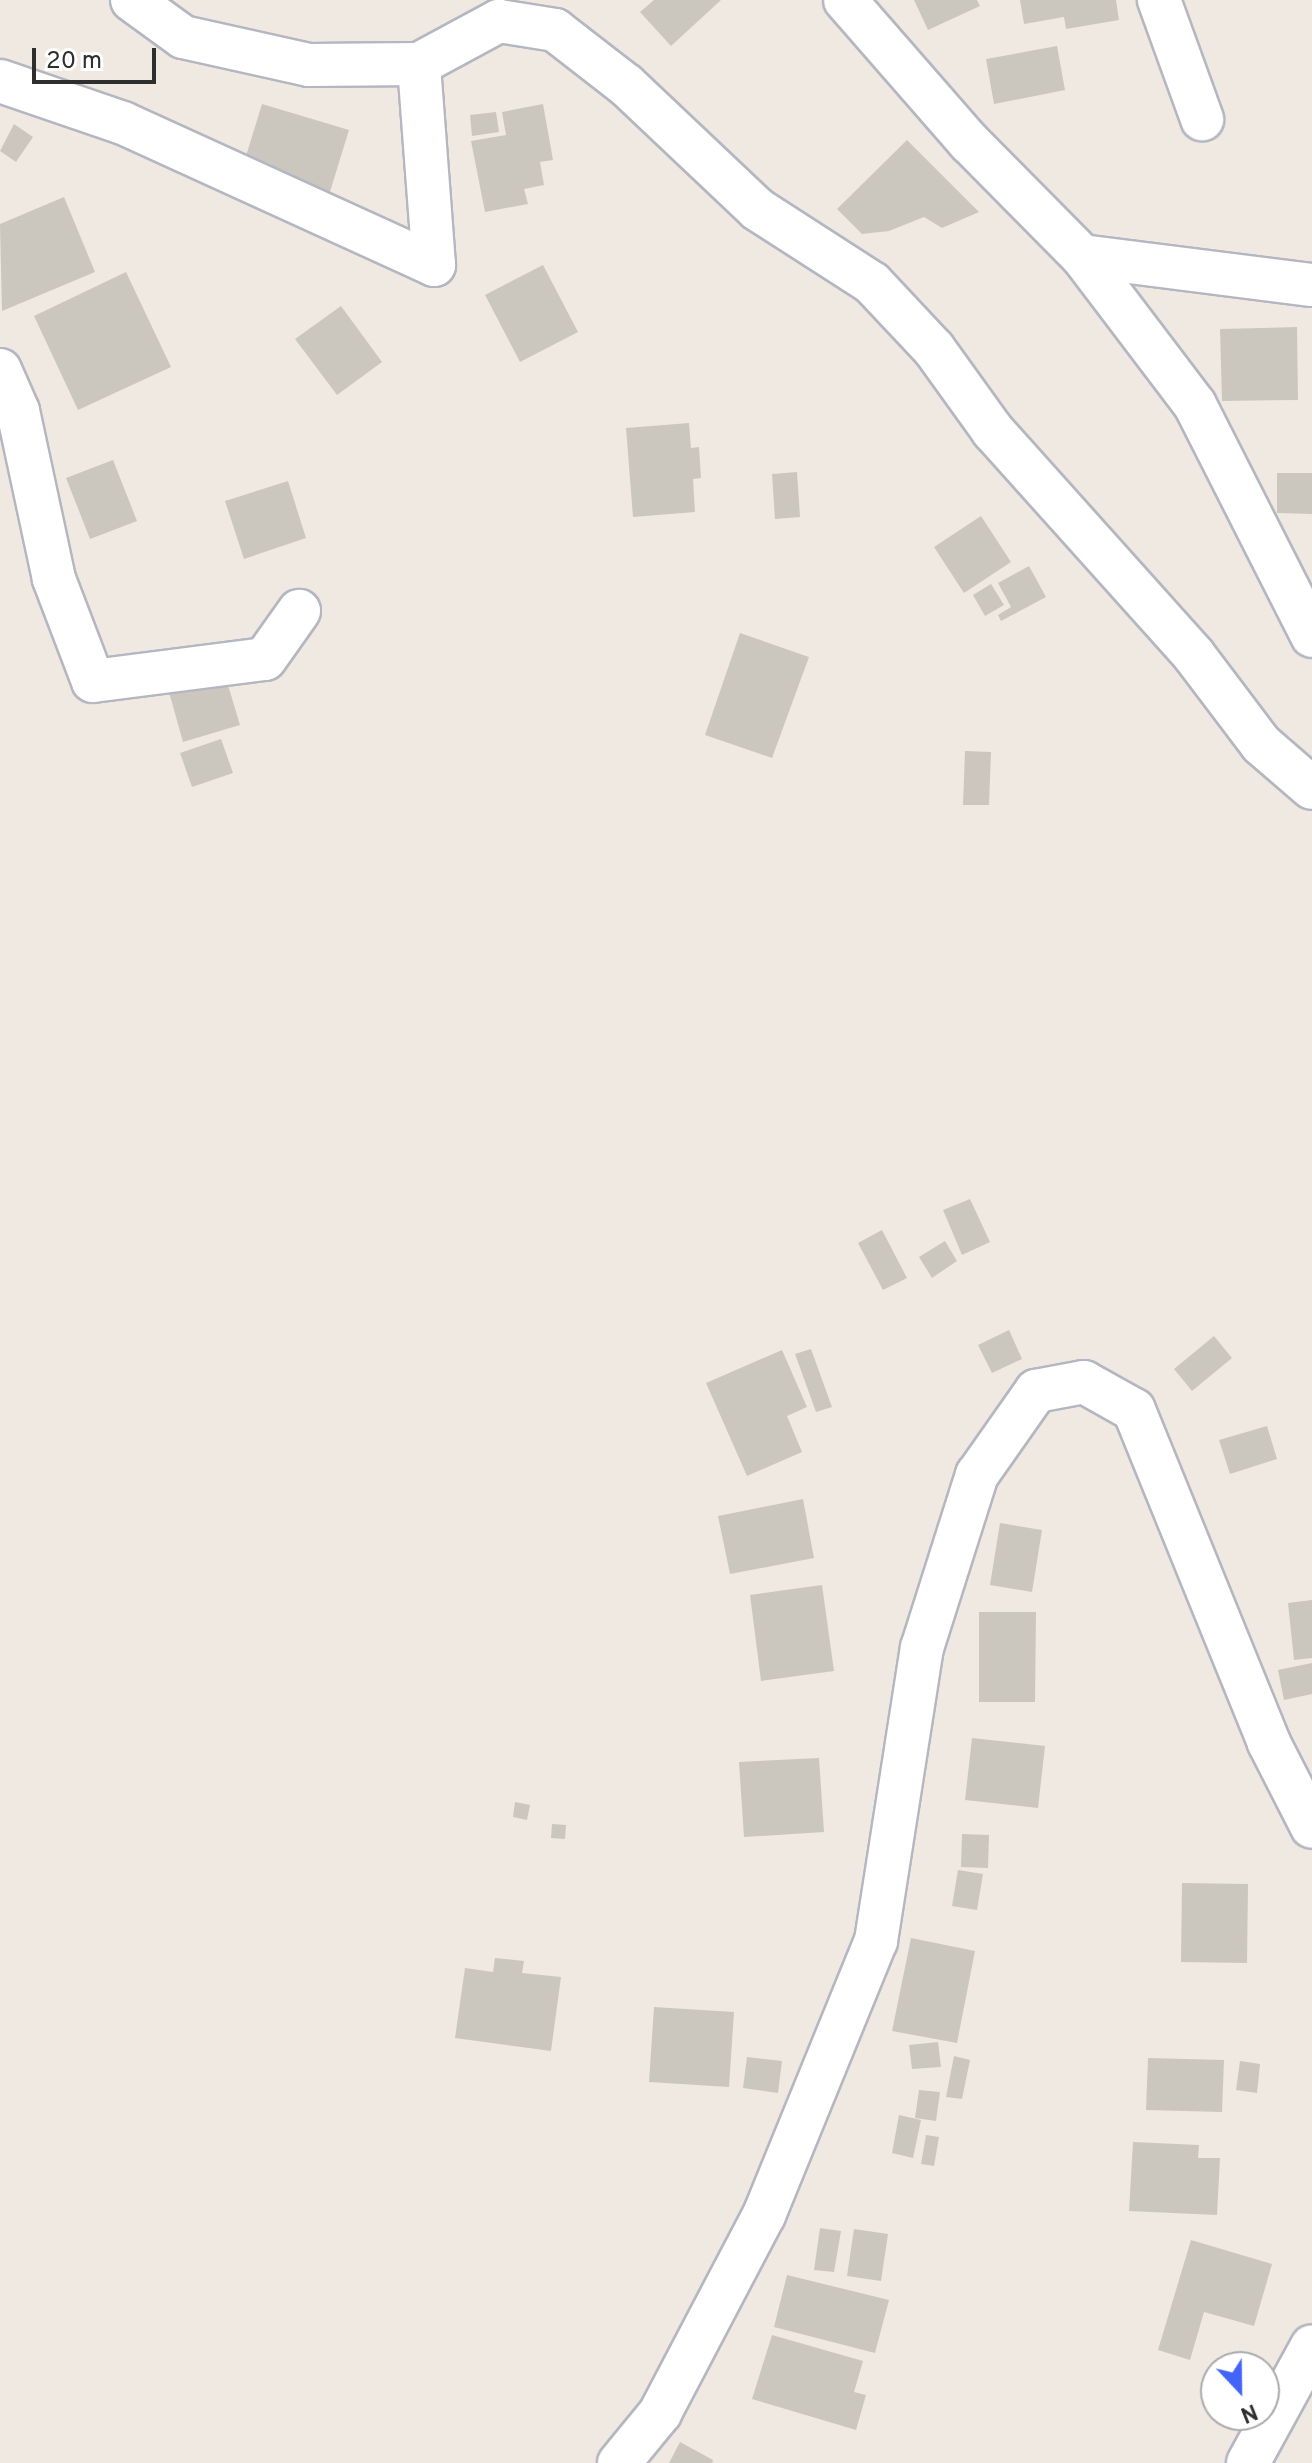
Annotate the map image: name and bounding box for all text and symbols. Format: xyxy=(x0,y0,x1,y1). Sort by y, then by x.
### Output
scale bar xyxy=(36,32,160,82)
text: 20 m xyxy=(46,47,102,77)
north arrow xyxy=(1200,2351,1280,2431)
text: N xyxy=(1236,2396,1261,2427)

